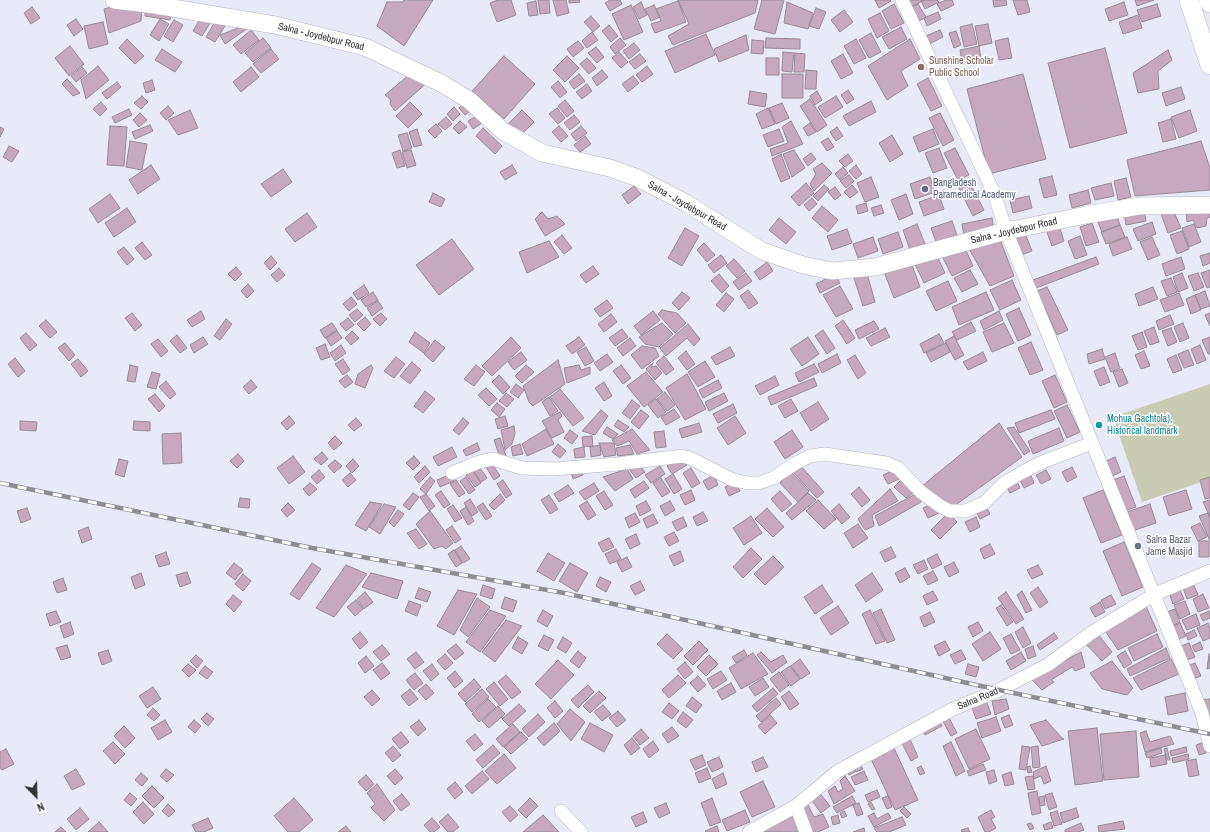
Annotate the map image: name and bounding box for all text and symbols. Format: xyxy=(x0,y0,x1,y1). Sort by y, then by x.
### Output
street label: Salna - Joydebpur Road xyxy=(277,20,365,54)
place label: Sunshine Scholar Public School xyxy=(929,55,994,78)
marker: Sunshine Scholar Public School xyxy=(916,62,926,72)
place label: Bangladesh Paramedical Academy xyxy=(933,177,1015,200)
street label: Salna - Joydebpur Road xyxy=(646,179,728,233)
marker: Bangladesh Paramedical Academy xyxy=(920,184,930,194)
street label: Salna - Joydebpur Road xyxy=(970,215,1058,247)
place label: Mohua Gachtola), Historical landmark xyxy=(1107,413,1178,436)
marker: Mohua Gachtola), Historical landmark xyxy=(1094,420,1104,430)
place label: Salna Bazar Jame Masjid xyxy=(1146,534,1192,558)
marker: Salna Bazar Jame Masjid xyxy=(1133,541,1143,551)
street label: Salna Road xyxy=(956,685,1000,713)
north arrow xyxy=(16,776,56,816)
text: N xyxy=(35,799,46,815)

